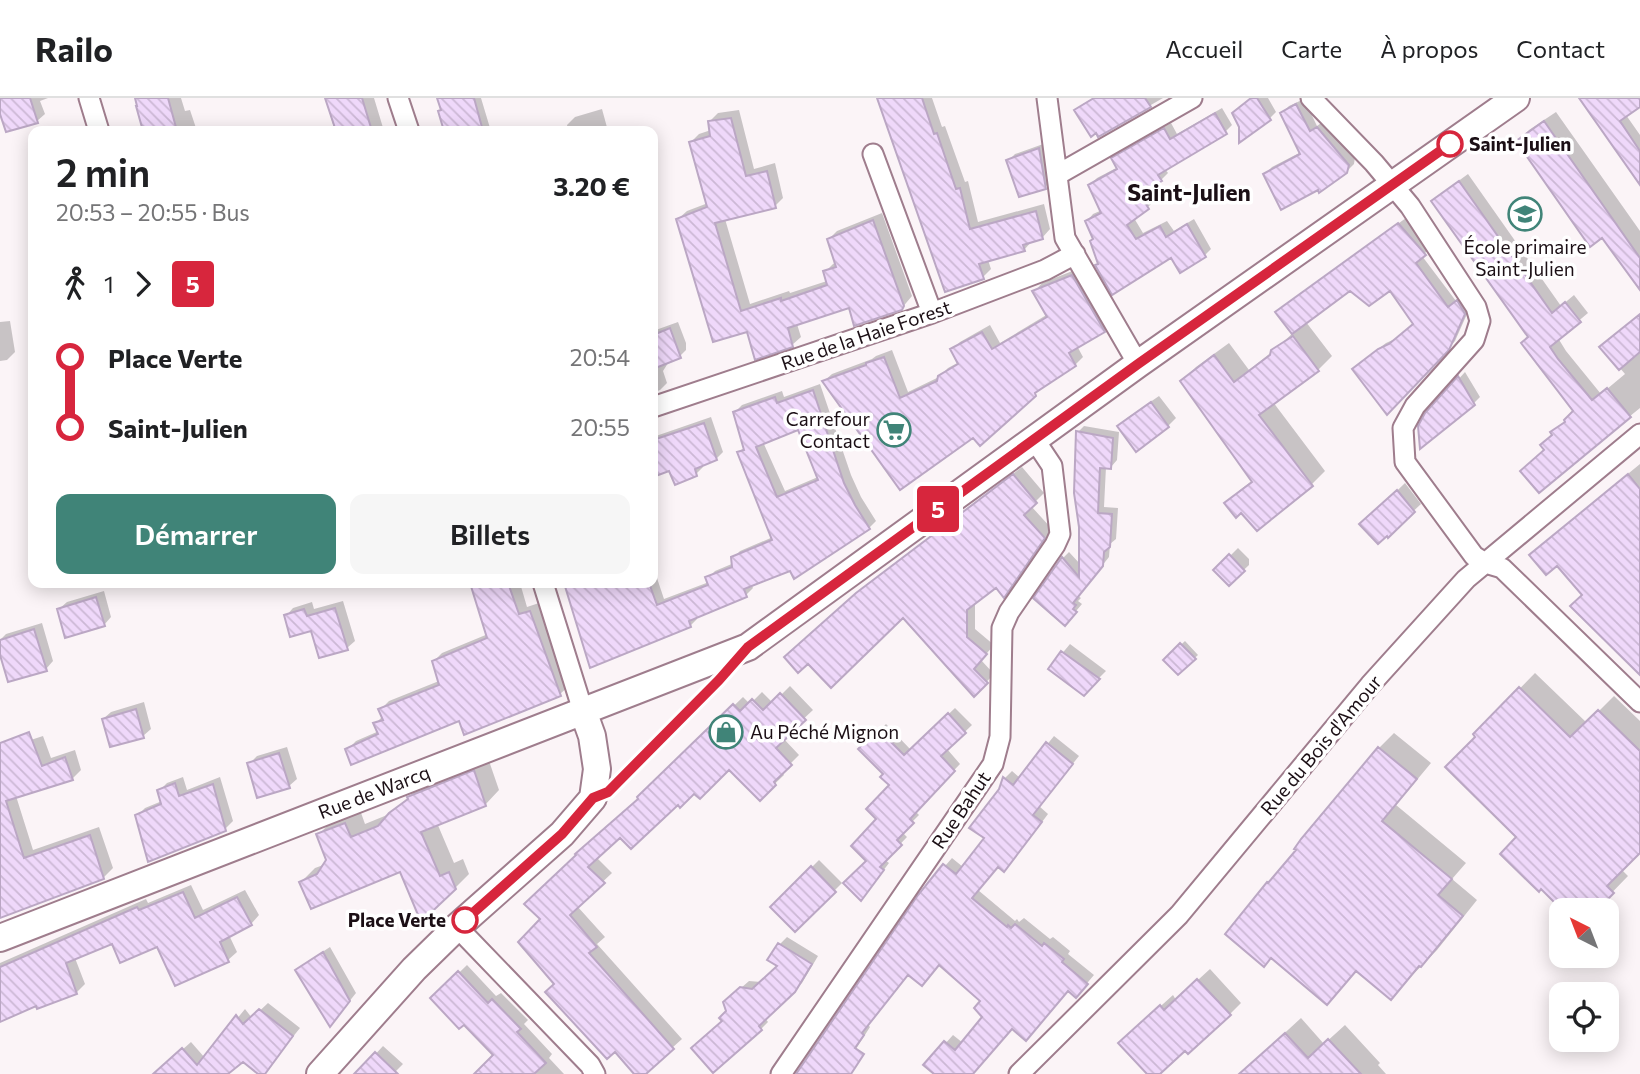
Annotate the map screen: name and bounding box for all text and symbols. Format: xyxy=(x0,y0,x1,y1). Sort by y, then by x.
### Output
text: Railo xyxy=(35,28,113,69)
text: Accueil xyxy=(1165,34,1243,63)
text: Carte xyxy=(1281,34,1342,63)
text: À propos xyxy=(1380,34,1478,63)
text: Contact xyxy=(1516,34,1605,63)
marker: Saint-Julien xyxy=(1437,131,1463,157)
place label: Saint-Julien xyxy=(1469,132,1571,155)
text: 2 min xyxy=(56,148,150,195)
text: 3.20 € xyxy=(553,170,630,201)
district label: Saint-Julien xyxy=(1127,178,1251,206)
school or university icon: École primaire Saint-Julien xyxy=(1506,195,1544,233)
text: 20:53 – 20:55 · Bus xyxy=(56,198,250,226)
place label: École primaire Saint-Julien xyxy=(1464,235,1586,280)
icon: walk xyxy=(56,265,94,303)
icon: forward xyxy=(124,265,162,303)
text: 5 xyxy=(186,269,200,298)
text: 1 xyxy=(104,270,114,298)
street label: Rue de la Haie Forest xyxy=(778,295,954,374)
text: Place Verte xyxy=(108,342,243,373)
text: 20:54 xyxy=(570,343,630,371)
place label: Carrefour Contact xyxy=(786,407,870,452)
supermarket icon: Carrefour Contact xyxy=(875,411,913,449)
text: Saint-Julien xyxy=(108,412,248,443)
text: 20:55 xyxy=(570,413,630,441)
line badge: 5 xyxy=(915,486,961,532)
button: Démarrer xyxy=(56,494,336,574)
button: Billets xyxy=(350,494,630,574)
text: 5 xyxy=(931,494,945,523)
street label: Rue du Bois d'Amour xyxy=(1255,670,1386,819)
shop icon: Au Péché Mignon xyxy=(707,713,745,751)
place label: Au Péché Mignon xyxy=(750,720,899,743)
street label: Rue de Warcq xyxy=(315,760,433,823)
street label: Rue Bahut xyxy=(926,766,995,853)
north arrow xyxy=(1549,898,1619,968)
map controls xyxy=(1549,898,1619,1052)
marker: Place Verte xyxy=(452,907,478,933)
place label: Place Verte xyxy=(348,908,446,931)
button: locate xyxy=(1549,982,1619,1052)

